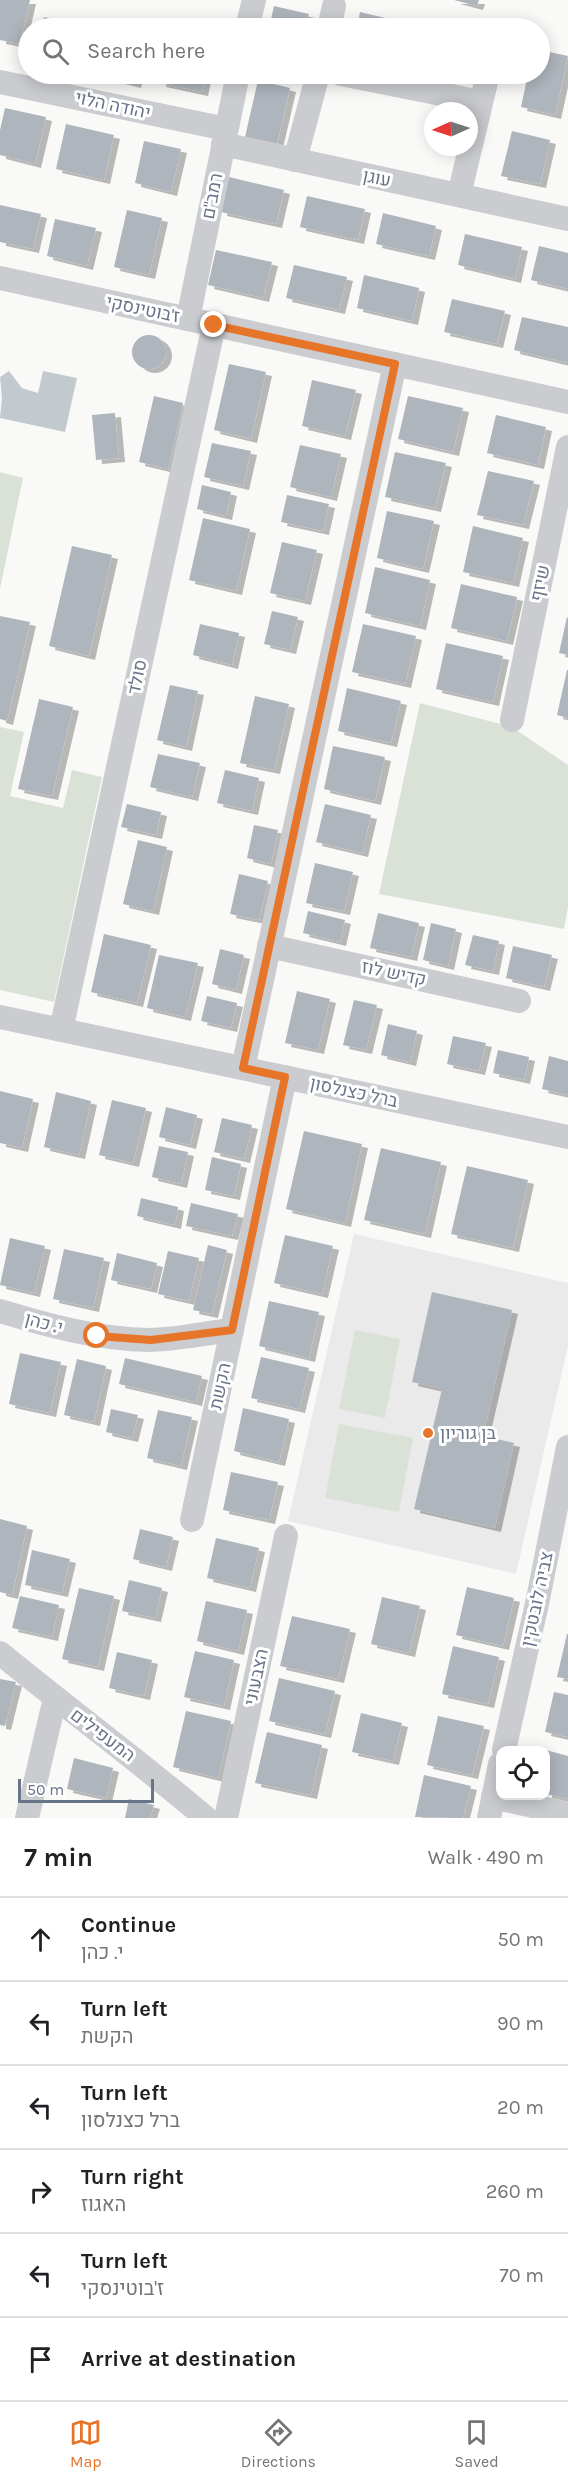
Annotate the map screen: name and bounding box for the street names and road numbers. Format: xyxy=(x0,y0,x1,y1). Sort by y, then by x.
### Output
street label: יהודה הלוי xyxy=(73,86,153,124)
street label: עוגן xyxy=(361,164,393,192)
street label: רמב"ם xyxy=(197,171,227,221)
street label: ז'בוטינסקי xyxy=(104,290,182,328)
street label: שיזף xyxy=(525,563,555,603)
street label: סולד xyxy=(123,657,151,697)
street label: קדיש לוז xyxy=(360,955,428,991)
street label: ברל כצנלסון xyxy=(308,1072,400,1112)
street label: י. כהן xyxy=(23,1307,65,1339)
street label: הקשת xyxy=(204,1361,236,1411)
street label: צביה לובטקין xyxy=(516,1549,558,1649)
street label: הצבעוני xyxy=(239,1647,273,1707)
street label: המעפילים xyxy=(66,1704,140,1766)

